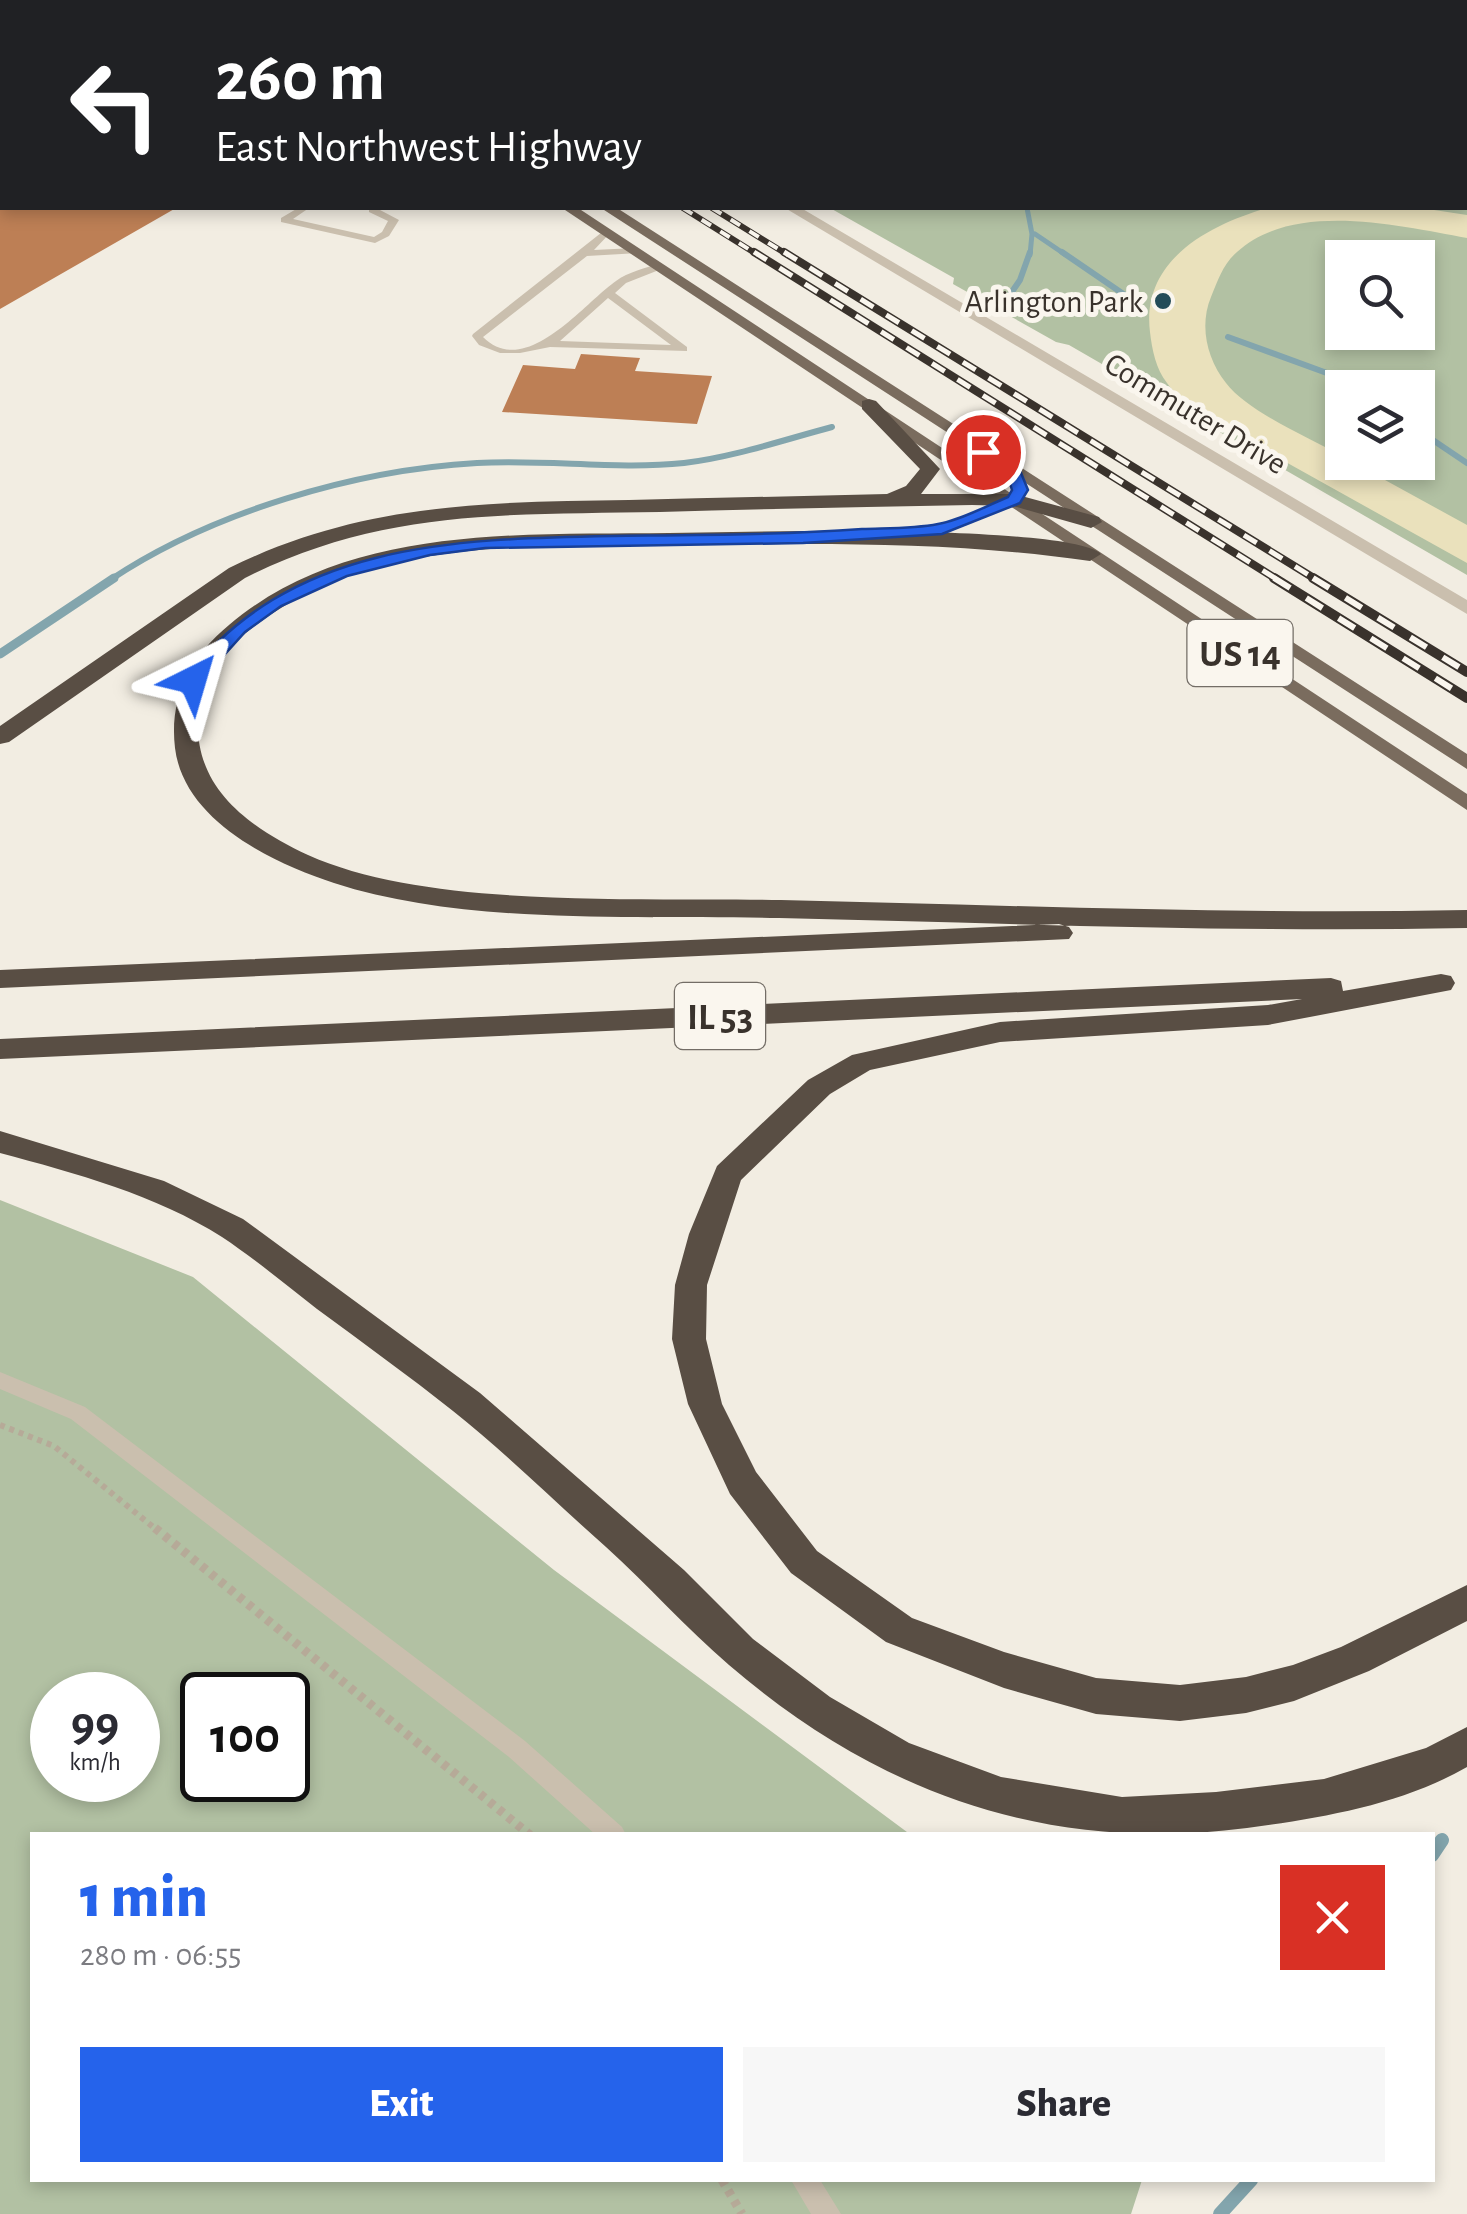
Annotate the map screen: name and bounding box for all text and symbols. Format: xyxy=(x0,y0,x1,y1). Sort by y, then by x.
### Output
icon: left xyxy=(50,40,180,170)
text: 260 m xyxy=(215,43,385,113)
text: East Northwest Highway xyxy=(215,125,642,170)
map controls xyxy=(1325,240,1435,480)
button: search xyxy=(1325,240,1435,350)
place label: Arlington Park xyxy=(965,286,1143,318)
marker: Arlington Park xyxy=(1152,290,1174,312)
street label: Commuter Drive xyxy=(1099,347,1292,480)
button: layers xyxy=(1325,370,1435,480)
pin xyxy=(941,410,1026,495)
icon: arrive xyxy=(956,425,1011,480)
road number: US 14 xyxy=(1188,620,1292,686)
position arrow xyxy=(141,628,245,732)
road number: IL 53 xyxy=(675,983,765,1049)
speed limit sign: 100 xyxy=(180,1672,310,1802)
text: 99 xyxy=(71,1700,119,1750)
text: km/h xyxy=(69,1750,121,1775)
button: close xyxy=(1280,1865,1385,1970)
text: 1 min xyxy=(80,1868,208,1928)
text: 280 m · 06:55 xyxy=(80,1939,241,1971)
button: Exit xyxy=(80,2047,723,2162)
button: Share xyxy=(743,2047,1385,2162)

